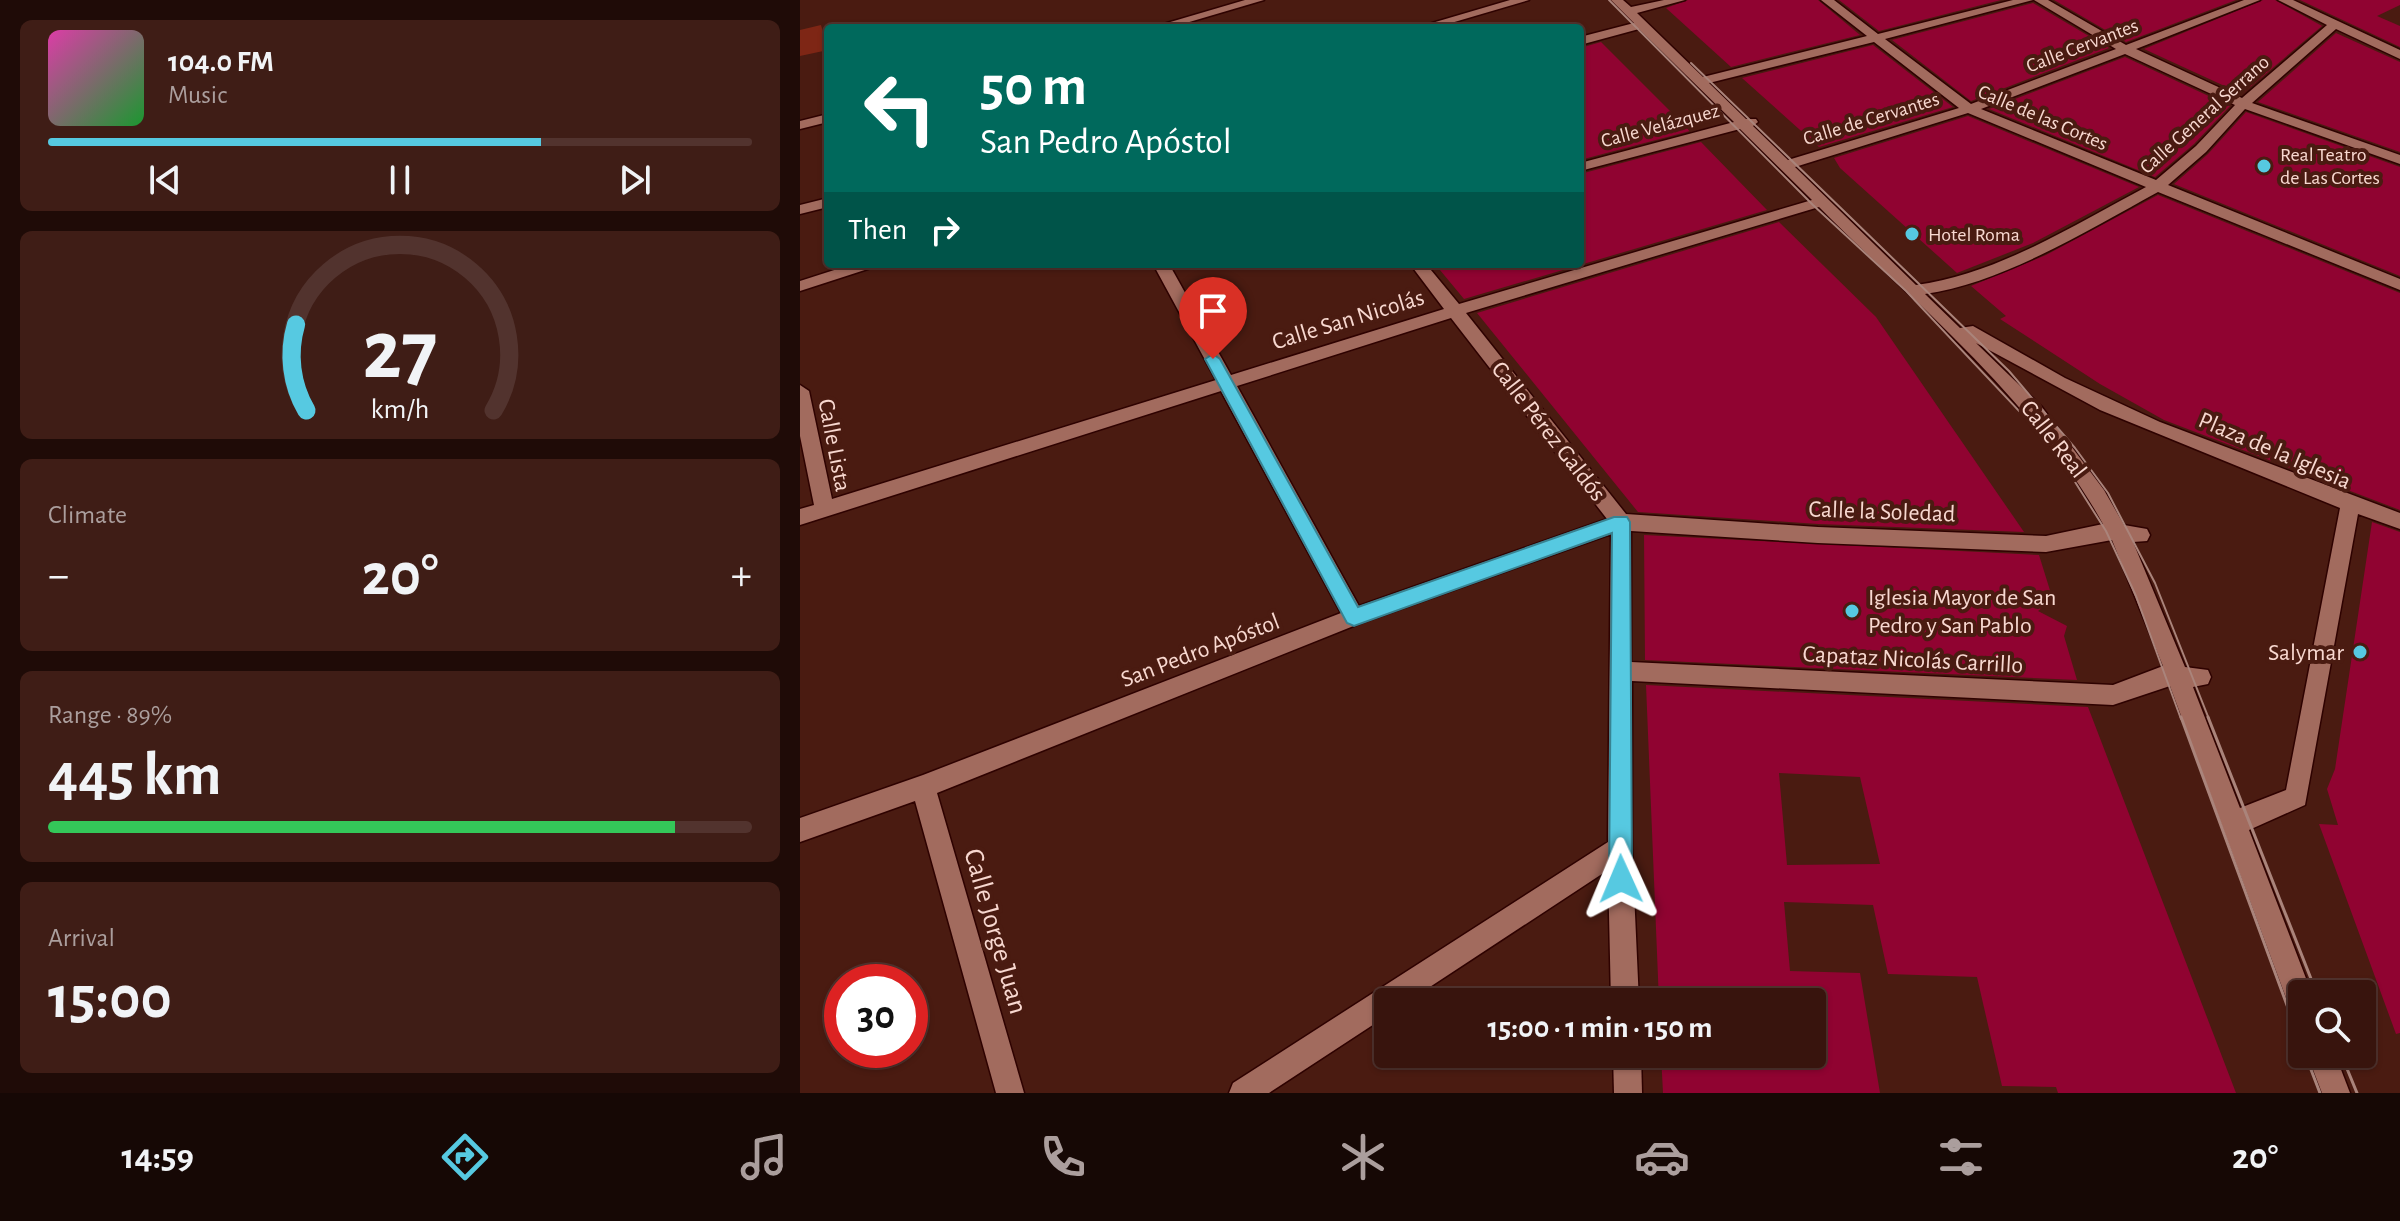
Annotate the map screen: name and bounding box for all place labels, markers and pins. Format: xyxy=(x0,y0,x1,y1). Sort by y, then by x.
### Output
place label: Real Teatro de Las Cortes xyxy=(2280,145,2380,188)
marker: Real Teatro de Las Cortes xyxy=(2255,157,2273,175)
marker: Hotel Roma xyxy=(1903,225,1921,243)
place label: Hotel Roma xyxy=(1928,225,2020,245)
pin xyxy=(1179,277,1247,359)
place label: Iglesia Mayor de San Pedro y San Pablo xyxy=(1868,586,2056,638)
marker: Iglesia Mayor de San Pedro y San Pablo xyxy=(1843,602,1861,620)
place label: Salymar xyxy=(2268,641,2344,665)
marker: Salymar xyxy=(2351,643,2369,661)

